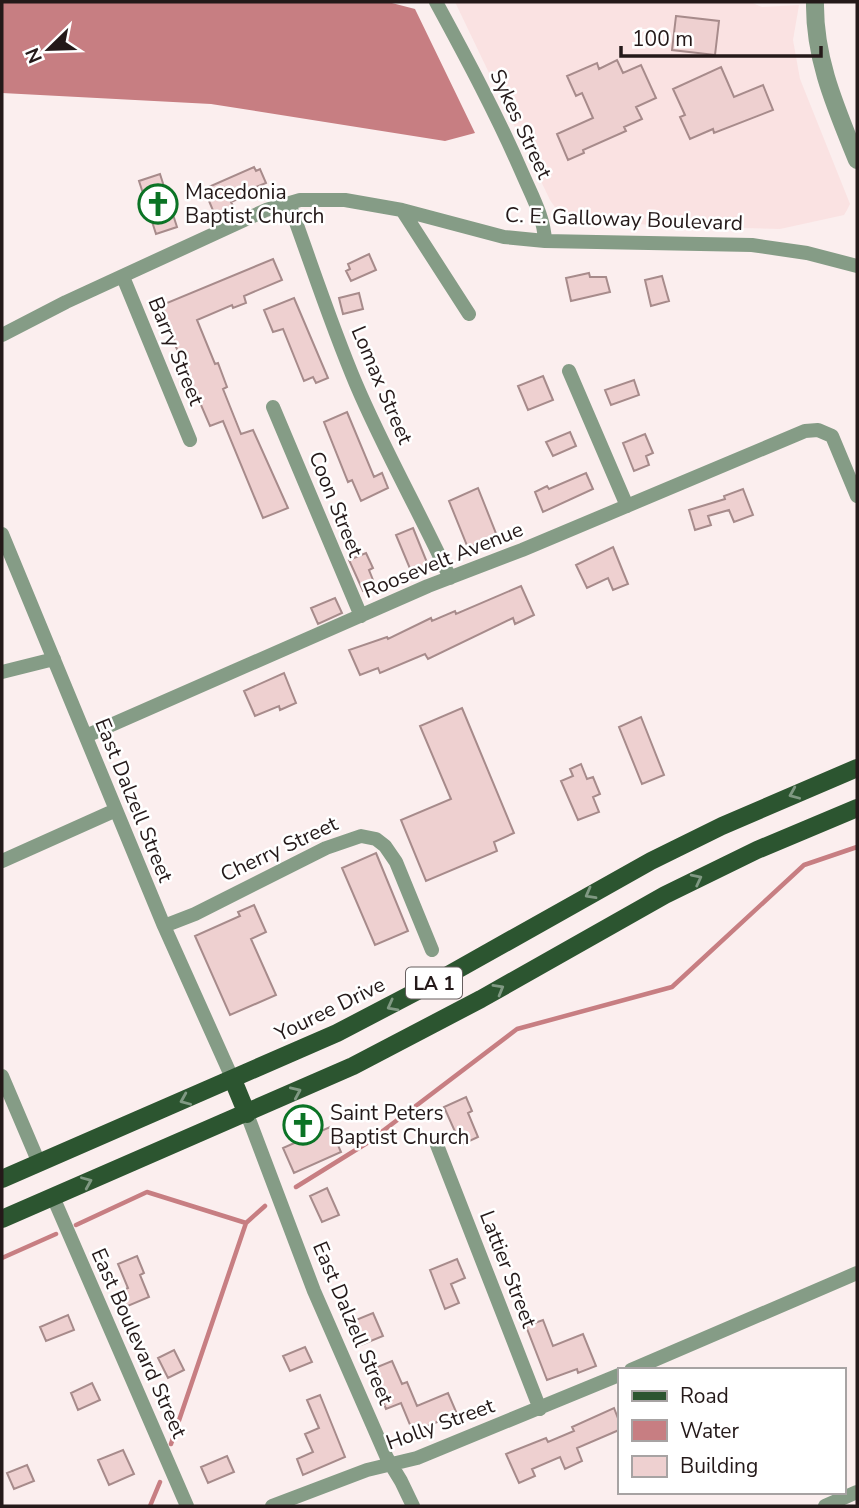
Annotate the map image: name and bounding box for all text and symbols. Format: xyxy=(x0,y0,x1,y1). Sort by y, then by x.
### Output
north arrow xyxy=(14,14,84,84)
scale bar xyxy=(621,14,820,58)
text: 100 m xyxy=(632,25,693,53)
text: N xyxy=(20,44,49,67)
street label: Sykes Street xyxy=(483,65,559,184)
place label: Macedonia Baptist Church xyxy=(185,178,324,230)
church icon: Macedonia Baptist Church xyxy=(137,183,179,225)
street label: C. E. Galloway Boulevard xyxy=(504,201,744,237)
street label: Barry Street xyxy=(142,293,211,410)
street label: Lomax Street xyxy=(345,322,420,449)
street label: Coon Street xyxy=(302,447,370,561)
street label: Roosevelt Avenue xyxy=(359,515,527,605)
street label: East Dalzell Street xyxy=(88,714,180,887)
one-way arrow xyxy=(789,786,801,800)
street label: Cherry Street xyxy=(216,809,343,888)
one-way arrow xyxy=(690,873,702,887)
one-way arrow xyxy=(585,886,597,899)
road number: LA 1 xyxy=(406,967,462,998)
street label: Youree Drive xyxy=(269,970,390,1048)
one-way arrow xyxy=(491,984,504,997)
one-way arrow xyxy=(387,997,399,1011)
one-way arrow xyxy=(289,1086,301,1100)
one-way arrow xyxy=(180,1092,192,1106)
place label: Saint Peters Baptist Church xyxy=(330,1099,469,1151)
church icon: Saint Peters Baptist Church xyxy=(282,1104,324,1146)
one-way arrow xyxy=(80,1177,92,1191)
street label: Lattier Street xyxy=(473,1206,543,1332)
street label: East Dalzell Street xyxy=(306,1237,400,1409)
street label: East Boulevard Street xyxy=(85,1244,194,1443)
legend xyxy=(618,1368,845,1494)
text: Road xyxy=(680,1382,729,1410)
street label: Holly Street xyxy=(382,1391,499,1457)
text: Water xyxy=(680,1417,739,1445)
text: Building xyxy=(680,1452,758,1480)

